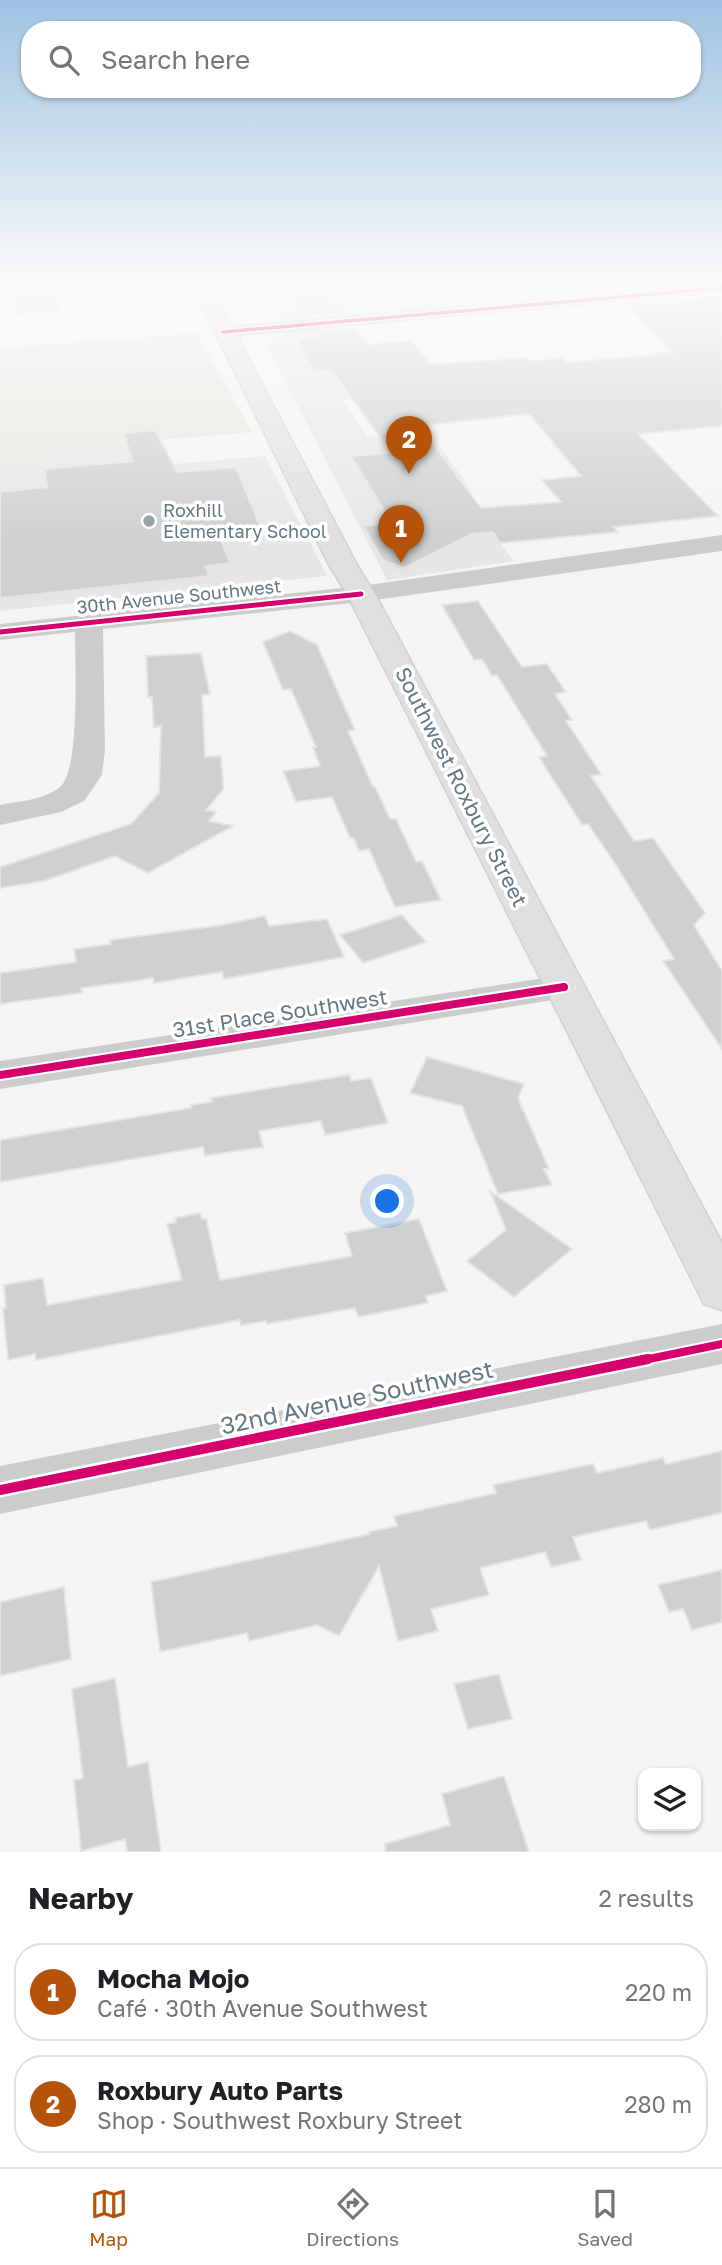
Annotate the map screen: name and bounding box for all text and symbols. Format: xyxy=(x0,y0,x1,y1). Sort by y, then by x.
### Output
search box xyxy=(21,21,701,98)
icon: search xyxy=(45,41,83,79)
text: Search here xyxy=(101,44,250,75)
pin: 2 xyxy=(386,416,432,474)
place label: Roxhill Elementary School xyxy=(163,499,327,542)
pin: 1 xyxy=(378,505,424,563)
marker: Roxhill Elementary School xyxy=(141,513,157,529)
street label: 30th Avenue Southwest xyxy=(76,574,282,618)
street label: Southwest Roxbury Street xyxy=(390,663,534,911)
street label: 31st Place Southwest xyxy=(171,983,389,1043)
your location xyxy=(370,1184,404,1218)
street label: 32nd Avenue Southwest xyxy=(218,1353,496,1440)
map controls xyxy=(638,1768,701,1831)
button: layers xyxy=(638,1768,701,1831)
text: Nearby xyxy=(28,1880,133,1916)
text: 2 results xyxy=(598,1884,694,1912)
text: Mocha Mojo xyxy=(97,1963,249,1994)
text: 1 xyxy=(47,1978,59,2006)
text: 220 m xyxy=(625,1978,692,2006)
text: Café · 30th Avenue Southwest xyxy=(97,1994,428,2022)
text: Roxbury Auto Parts xyxy=(97,2075,343,2106)
text: 2 xyxy=(46,2090,60,2118)
text: 280 m xyxy=(624,2090,692,2118)
text: Shop · Southwest Roxbury Street xyxy=(97,2106,462,2134)
tab: Map xyxy=(89,2185,128,2250)
tab: Directions xyxy=(306,2185,399,2250)
tab: Saved xyxy=(577,2185,633,2250)

